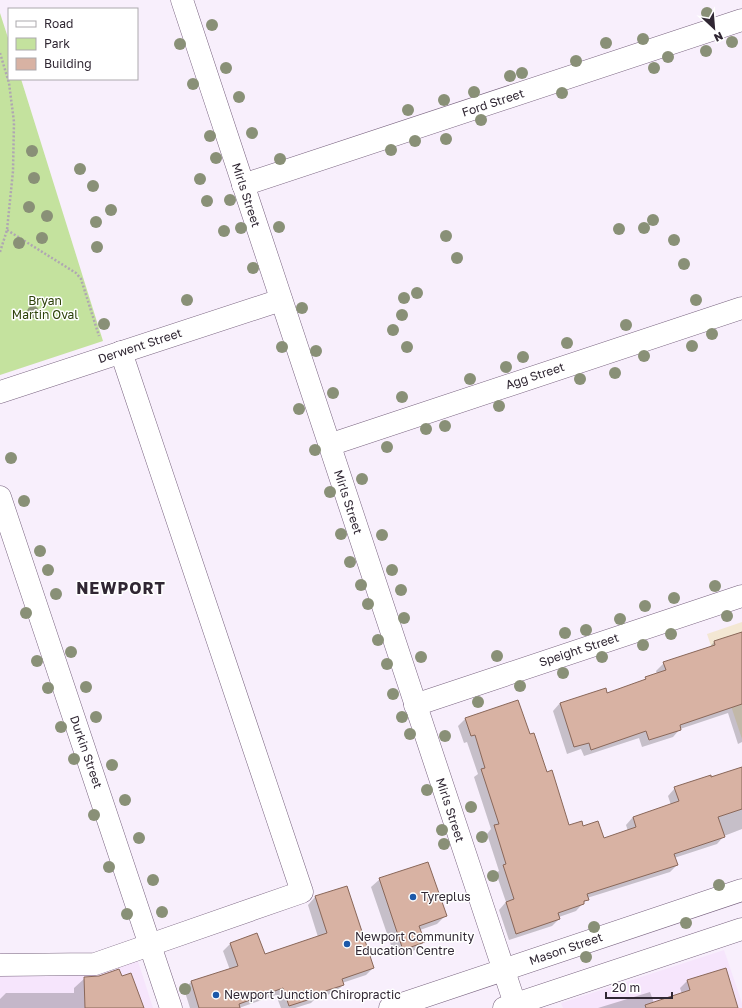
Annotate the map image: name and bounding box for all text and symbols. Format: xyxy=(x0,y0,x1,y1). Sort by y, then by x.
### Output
legend xyxy=(8,8,138,80)
north arrow xyxy=(694,8,734,48)
text: Road xyxy=(44,16,73,31)
text: N xyxy=(712,30,725,45)
text: Park xyxy=(44,36,70,51)
text: Building xyxy=(44,56,92,71)
street label: Ford Street xyxy=(460,85,526,120)
street label: Mirls Street xyxy=(229,161,264,229)
park label: Bryan Martin Oval xyxy=(12,293,78,322)
street label: Derwent Street xyxy=(96,325,184,366)
street label: Agg Street xyxy=(503,359,566,392)
street label: Mirls Street xyxy=(331,468,366,536)
district label: NEWPORT xyxy=(76,578,166,598)
street label: Speight Street xyxy=(537,629,621,670)
street label: Durkin Street xyxy=(67,713,106,791)
street label: Mirls Street xyxy=(433,776,468,844)
place label: Tyreplus xyxy=(421,889,471,904)
marker: Tyreplus xyxy=(408,892,418,902)
place label: Newport Community Education Centre xyxy=(355,929,474,958)
street label: Mason Street xyxy=(527,929,605,968)
marker: Newport Community Education Centre xyxy=(342,939,352,949)
scale bar xyxy=(606,974,672,1000)
text: 20 m xyxy=(612,980,640,995)
place label: Newport Junction Chiropractic xyxy=(224,987,401,1002)
marker: Newport Junction Chiropractic xyxy=(211,990,221,1000)

